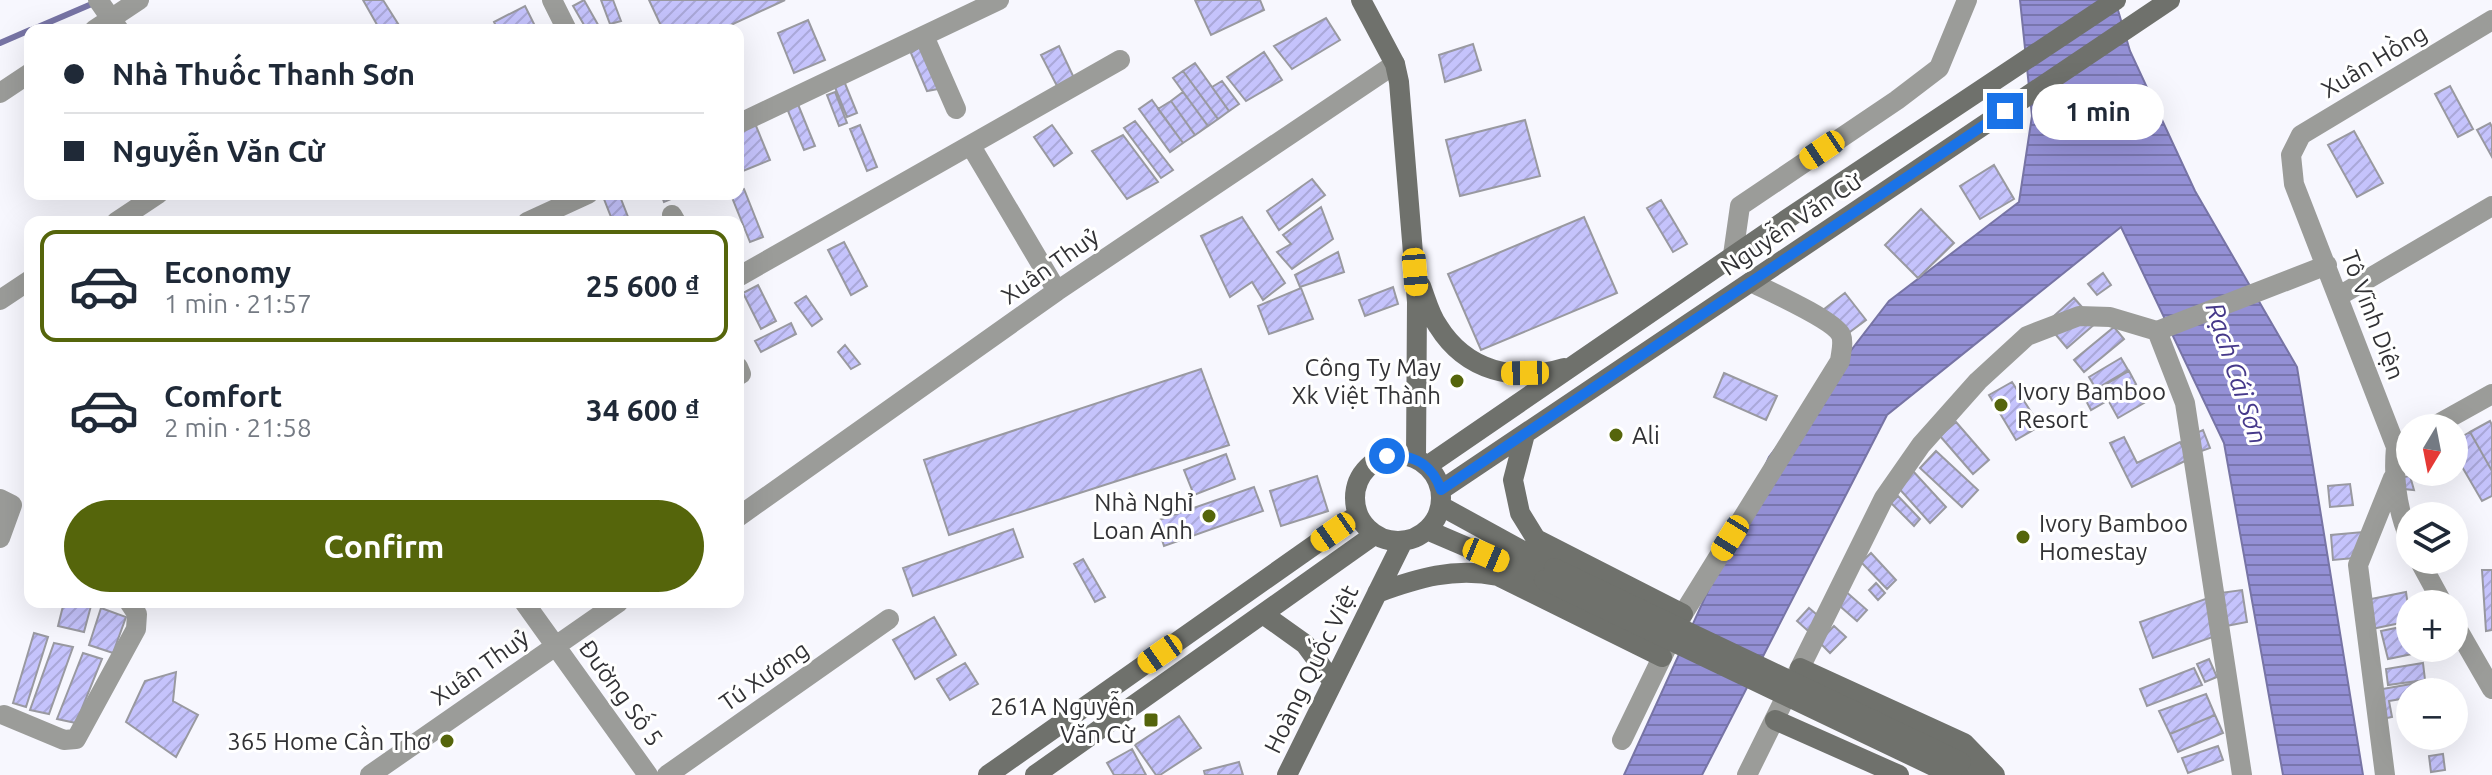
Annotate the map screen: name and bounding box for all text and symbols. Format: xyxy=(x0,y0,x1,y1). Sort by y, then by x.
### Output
street label: Xuân Hồng xyxy=(2314,16,2432,103)
text: Nhà Thuốc Thanh Sơn xyxy=(112,57,415,91)
callout: 1 min xyxy=(2033,83,2165,139)
route end xyxy=(1987,93,2023,129)
text: 1 min xyxy=(2065,97,2131,126)
car xyxy=(1795,127,1849,173)
text: Nguyễn Văn Cừ xyxy=(112,134,325,168)
street label: Nguyễn Văn Cừ xyxy=(1714,164,1867,281)
street label: Xuân Thuỷ xyxy=(996,223,1104,309)
car xyxy=(1401,247,1429,297)
street label: Tô Vĩnh Diện xyxy=(2336,247,2410,383)
icon: car xyxy=(68,250,140,322)
text: Economy xyxy=(164,255,291,289)
text: 25 600 ₫ xyxy=(586,269,700,303)
text: 1 min · 21:57 xyxy=(164,289,312,318)
water label: Rạch Cái Sơn xyxy=(2201,299,2273,447)
place label: Công Ty May Xk Việt Thành xyxy=(1292,354,1441,409)
car xyxy=(1501,361,1549,385)
marker: Công Ty May Xk Việt Thành xyxy=(1448,372,1466,390)
icon: car xyxy=(68,374,140,446)
place label: Ivory Bamboo Resort xyxy=(2017,378,2166,433)
text: Comfort xyxy=(164,379,282,413)
text: 34 600 ₫ xyxy=(586,393,700,427)
marker: Ivory Bamboo Resort xyxy=(1992,396,2010,414)
text: 2 min · 21:58 xyxy=(164,413,312,442)
north arrow xyxy=(2396,414,2468,486)
map controls xyxy=(2396,414,2468,750)
place label: Ali xyxy=(1632,422,1660,449)
marker: Ali xyxy=(1607,426,1625,444)
route start xyxy=(1369,438,1405,474)
place label: Nhà Nghỉ Loan Anh xyxy=(1092,489,1194,544)
button: Confirm xyxy=(64,500,704,592)
button: layers xyxy=(2396,502,2468,574)
marker: Nhà Nghỉ Loan Anh xyxy=(1200,507,1218,525)
car xyxy=(1306,508,1360,556)
place label: Ivory Bamboo Homestay xyxy=(2039,510,2188,565)
car xyxy=(1707,511,1753,565)
marker: Ivory Bamboo Homestay xyxy=(2014,528,2032,546)
car xyxy=(1459,535,1513,575)
street label: Hoàng Quốc Việt xyxy=(1255,578,1364,757)
button: + xyxy=(2396,590,2468,662)
street label: Xuân Thuỷ xyxy=(426,624,534,710)
car xyxy=(1133,630,1187,678)
street label: Đường Số 5 xyxy=(574,633,672,751)
street label: Tú Xương xyxy=(714,636,814,716)
button: − xyxy=(2396,678,2468,750)
place label: 261A Nguyễn Văn Cừ xyxy=(990,690,1136,748)
marker: 261A Nguyễn Văn Cừ xyxy=(1142,711,1160,729)
place label: 365 Home Cần Thơ xyxy=(227,724,431,755)
marker: 365 Home Cần Thơ xyxy=(438,732,456,750)

